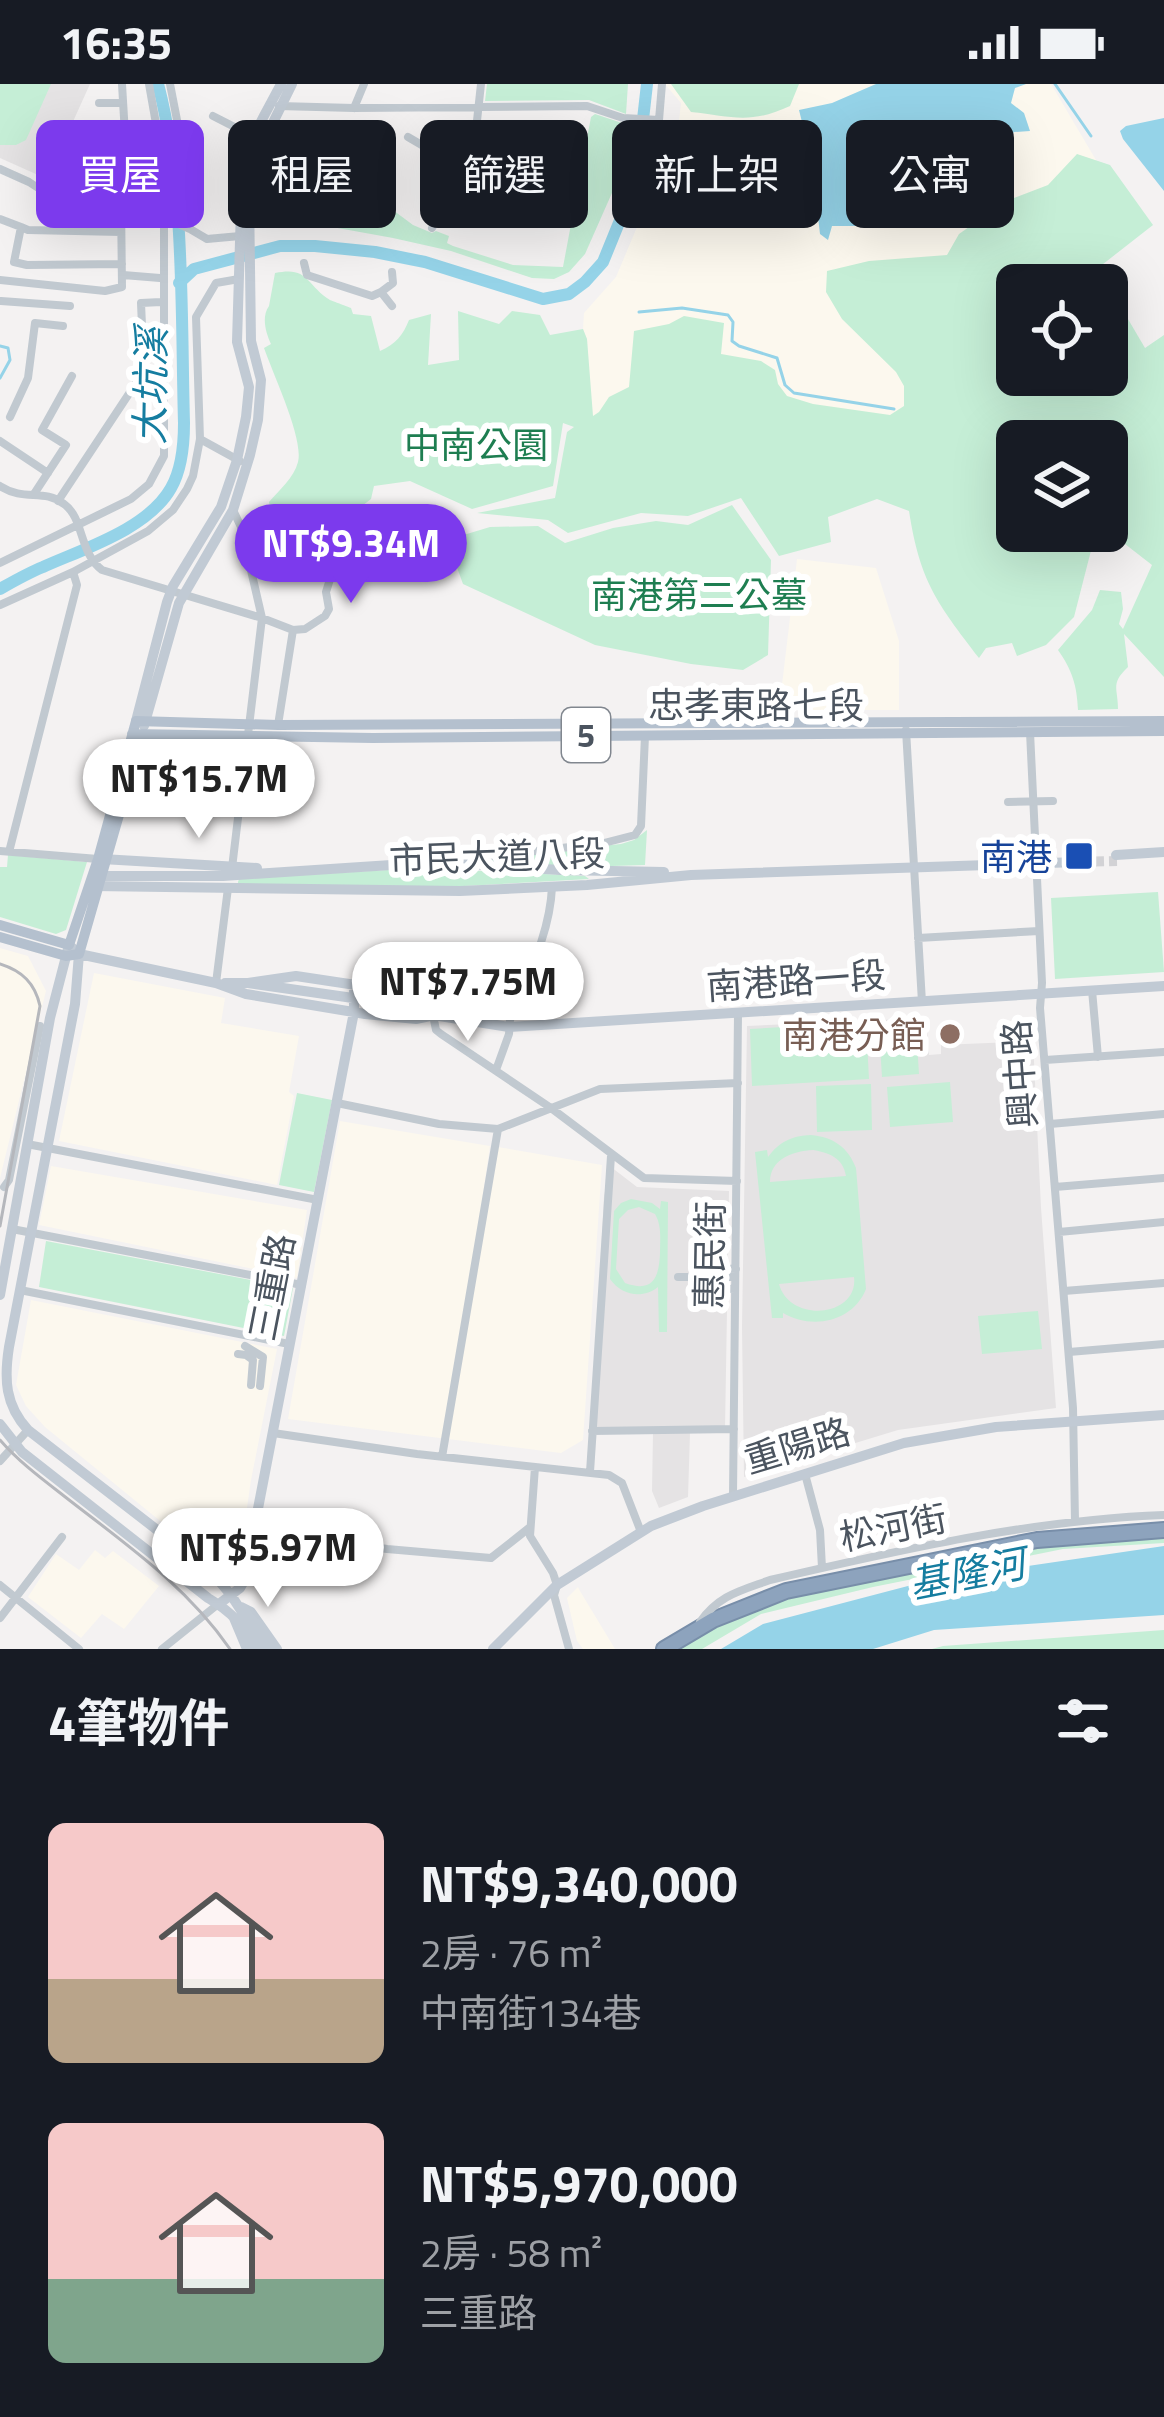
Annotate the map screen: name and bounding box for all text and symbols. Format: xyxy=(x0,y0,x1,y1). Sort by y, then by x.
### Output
text: 16:35 xyxy=(60,8,172,76)
chip: 買屋 xyxy=(36,120,204,228)
chip: 租屋 xyxy=(228,120,396,228)
chip: 篩選 xyxy=(420,120,588,228)
chip: 新上架 xyxy=(612,120,822,228)
chip: 公寓 xyxy=(846,120,1014,228)
map controls xyxy=(996,264,1128,552)
button: locate xyxy=(996,264,1128,396)
water label: 大坑溪 xyxy=(119,322,181,445)
park label: 中南公園 xyxy=(404,417,548,472)
button: layers xyxy=(996,420,1128,552)
pin: NT$9.34M xyxy=(227,504,475,606)
text: NT$9.34M xyxy=(262,513,440,572)
park label: 南港第二公墓 xyxy=(591,567,807,622)
street label: 忠孝東路七段 xyxy=(648,677,864,732)
road number: 5 xyxy=(562,708,610,762)
pin: NT$15.7M xyxy=(75,739,323,841)
text: NT$15.7M xyxy=(110,748,288,807)
street label: 市民大道八段 xyxy=(388,825,606,887)
place label: 南港 xyxy=(980,829,1052,884)
marker: 南港 xyxy=(1063,840,1095,872)
pin: NT$7.75M xyxy=(344,942,592,1044)
street label: 南港路一段 xyxy=(704,946,888,1014)
text: NT$7.75M xyxy=(379,951,557,1010)
place label: 南港分館 xyxy=(782,1007,926,1062)
street label: 興中路 xyxy=(988,1018,1050,1130)
marker: 南港分館 xyxy=(937,1021,963,1047)
street label: 惠民街 xyxy=(681,1201,737,1309)
street label: 三重路 xyxy=(234,1229,308,1345)
street label: 重陽路 xyxy=(737,1403,857,1487)
street label: 松河街 xyxy=(835,1490,951,1564)
pin: NT$5.97M xyxy=(144,1508,392,1610)
text: NT$5.97M xyxy=(179,1517,357,1576)
water label: 基隆河 xyxy=(904,1532,1037,1613)
text: 4筆物件 xyxy=(48,1683,230,1761)
icon: filters xyxy=(1050,1688,1116,1754)
text: NT$9,340,000 xyxy=(420,1844,737,1922)
icon: home xyxy=(144,1871,288,2015)
text: 2房 · 76 m² xyxy=(420,1923,602,1982)
text: 中南街134巷 xyxy=(420,1983,642,2042)
text: NT$5,970,000 xyxy=(420,2144,737,2222)
icon: home xyxy=(144,2171,288,2315)
text: 2房 · 58 m² xyxy=(420,2223,602,2282)
text: 三重路 xyxy=(420,2283,537,2342)

